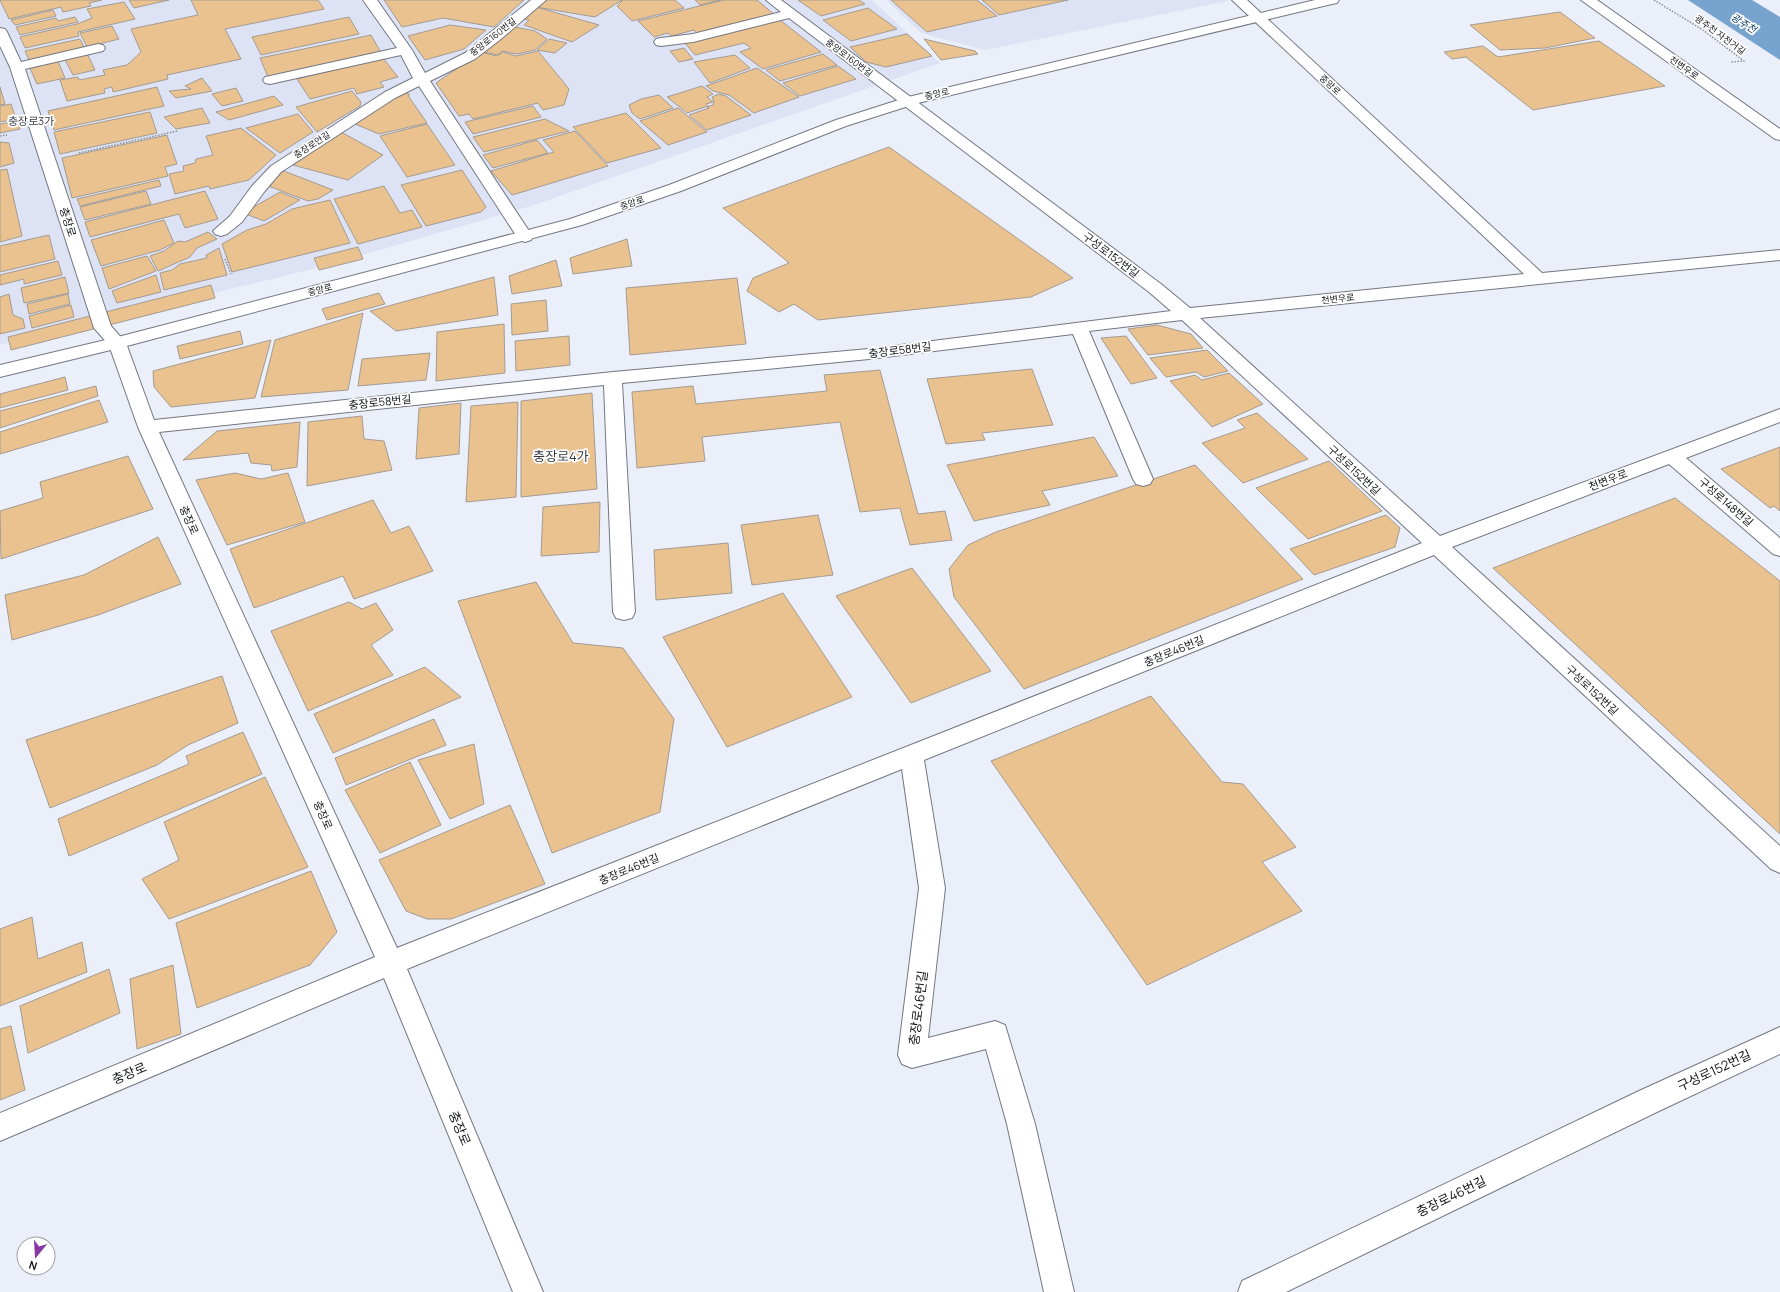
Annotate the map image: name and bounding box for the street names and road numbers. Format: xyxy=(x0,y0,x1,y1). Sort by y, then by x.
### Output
street label: 광주천 자전거길 xyxy=(1692,12,1748,57)
street label: 중앙로160번길 xyxy=(467,14,519,59)
street label: 중앙로160번길 xyxy=(823,36,876,80)
street label: 천변우로 xyxy=(1667,53,1702,82)
street label: 중앙로 xyxy=(1317,71,1344,98)
street label: 중앙로 xyxy=(923,84,950,103)
street label: 충장로안길 xyxy=(291,128,333,161)
street label: 중앙로 xyxy=(618,192,646,213)
street label: 충장로 xyxy=(57,205,80,239)
street label: 구성로152번길 xyxy=(1080,228,1143,281)
street label: 중앙로 xyxy=(306,280,334,299)
street label: 천변우로 xyxy=(1321,290,1355,307)
street label: 충장로58번길 xyxy=(868,338,932,361)
street label: 충장로58번길 xyxy=(348,391,412,412)
street label: 구성로152번길 xyxy=(1325,441,1384,498)
street label: 천변우로 xyxy=(1586,465,1629,494)
street label: 구성로148번길 xyxy=(1696,474,1757,530)
street label: 충장로 xyxy=(176,503,202,537)
street label: 충장로46번길 xyxy=(1141,632,1206,669)
street label: 구성로152번길 xyxy=(1563,661,1622,718)
street label: 충장로 xyxy=(310,798,336,832)
street label: 충장로46번길 xyxy=(596,850,661,887)
street label: 충장로46번길 xyxy=(904,969,932,1047)
street label: 구성로152번길 xyxy=(1674,1045,1754,1095)
street label: 충장로 xyxy=(109,1058,149,1088)
street label: 충장로 xyxy=(445,1108,475,1148)
street label: 충장로46번길 xyxy=(1413,1171,1489,1221)

